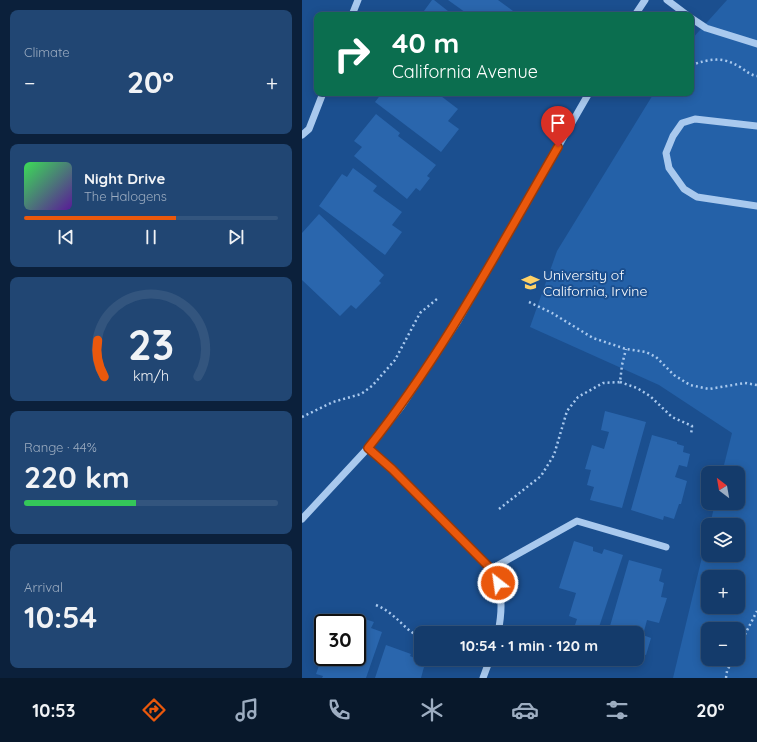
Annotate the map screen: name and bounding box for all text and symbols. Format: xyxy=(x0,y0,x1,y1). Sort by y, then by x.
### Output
text: 40 m xyxy=(392,25,459,60)
icon: right xyxy=(326,28,378,80)
text: Climate xyxy=(24,44,70,60)
text: California Avenue xyxy=(392,60,538,83)
text: 20° xyxy=(127,63,174,101)
text: − xyxy=(24,69,35,97)
text: + xyxy=(266,69,278,97)
pin xyxy=(541,106,575,147)
icon: arrive xyxy=(547,112,569,134)
text: Night Drive xyxy=(84,169,165,188)
text: The Halogens xyxy=(84,188,167,204)
icon: previous xyxy=(55,226,77,248)
icon: pause xyxy=(140,226,162,248)
icon: next xyxy=(225,226,247,248)
place label: University of California, Irvine xyxy=(543,266,647,300)
school or university icon: University of California, Irvine xyxy=(520,273,540,293)
text: 23 xyxy=(128,318,174,370)
text: km/h xyxy=(133,367,169,385)
text: Range · 44% xyxy=(24,439,97,455)
text: 220 km xyxy=(24,458,130,496)
north arrow xyxy=(701,466,745,510)
map controls xyxy=(701,466,745,666)
button: layers xyxy=(701,518,745,562)
position arrow xyxy=(477,562,519,604)
button: + xyxy=(701,570,745,614)
text: Arrival xyxy=(24,579,63,595)
text: 10:54 xyxy=(24,598,97,636)
speed limit sign: 30 xyxy=(314,614,366,666)
button: − xyxy=(701,622,745,666)
text: 10:54 · 1 min · 120 m xyxy=(460,636,598,655)
icon: directions xyxy=(140,696,168,724)
icon: music xyxy=(233,696,261,724)
icon: phone xyxy=(325,696,353,724)
icon: climate xyxy=(418,696,446,724)
icon: car xyxy=(511,696,539,724)
icon: filters xyxy=(603,696,631,724)
text: 10:53 xyxy=(32,699,75,722)
text: 20° xyxy=(696,699,725,722)

